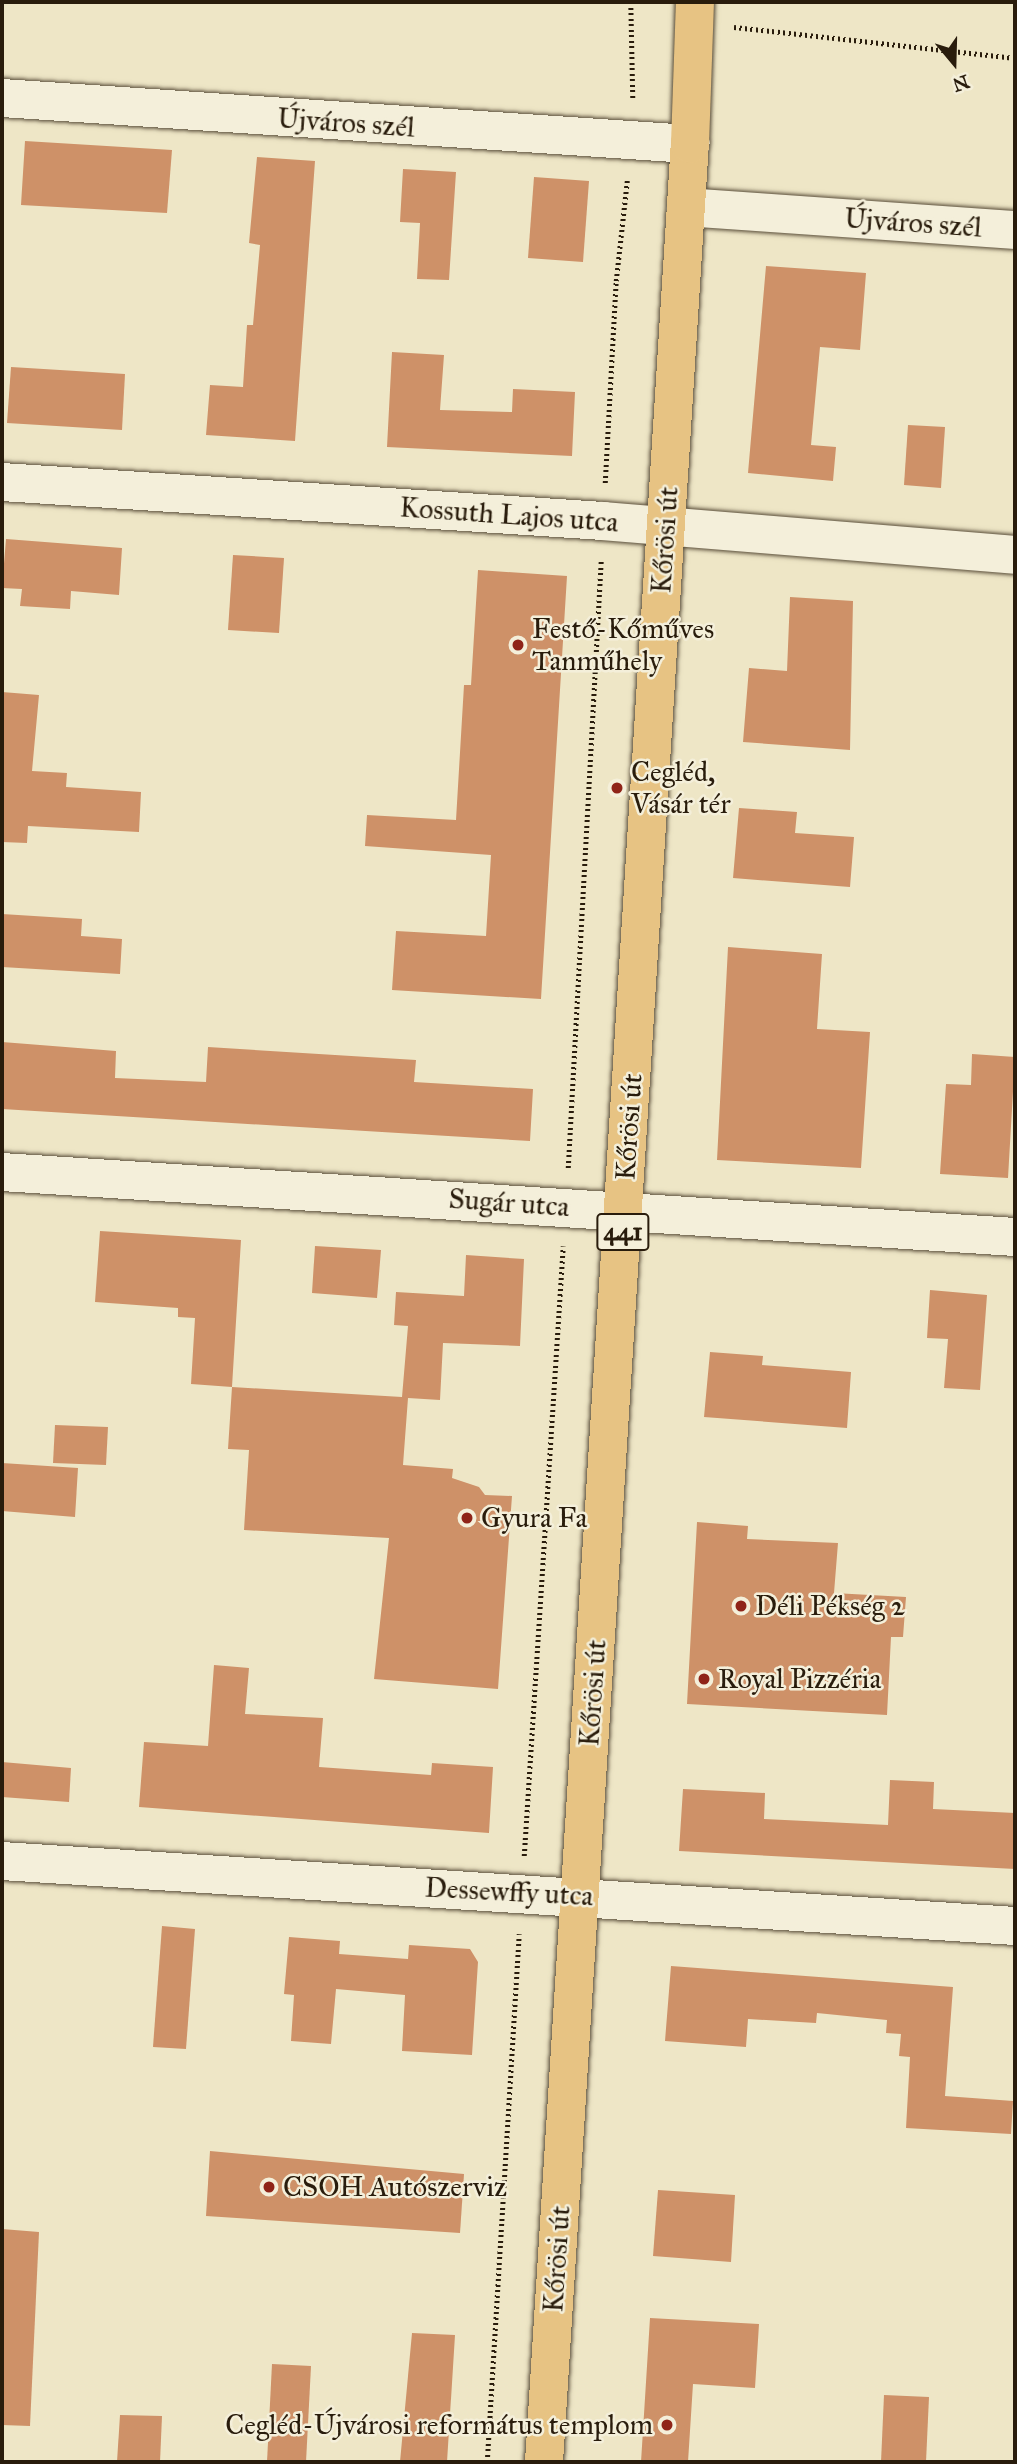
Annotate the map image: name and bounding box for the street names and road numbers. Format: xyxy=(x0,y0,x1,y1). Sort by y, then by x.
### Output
street label: Újváros szél xyxy=(276,101,416,145)
street label: Újváros szél xyxy=(843,201,983,245)
street label: Kőrösi út xyxy=(645,485,685,595)
street label: Kossuth Lajos utca xyxy=(399,491,619,539)
street label: Kőrösi út xyxy=(609,1072,649,1182)
street label: Sugár utca xyxy=(448,1182,570,1224)
road number: 441 xyxy=(595,1210,651,1254)
street label: Kőrösi út xyxy=(573,1638,613,1748)
street label: Dessewffy utca xyxy=(424,1871,594,1913)
street label: Kőrösi út xyxy=(537,2204,577,2314)

